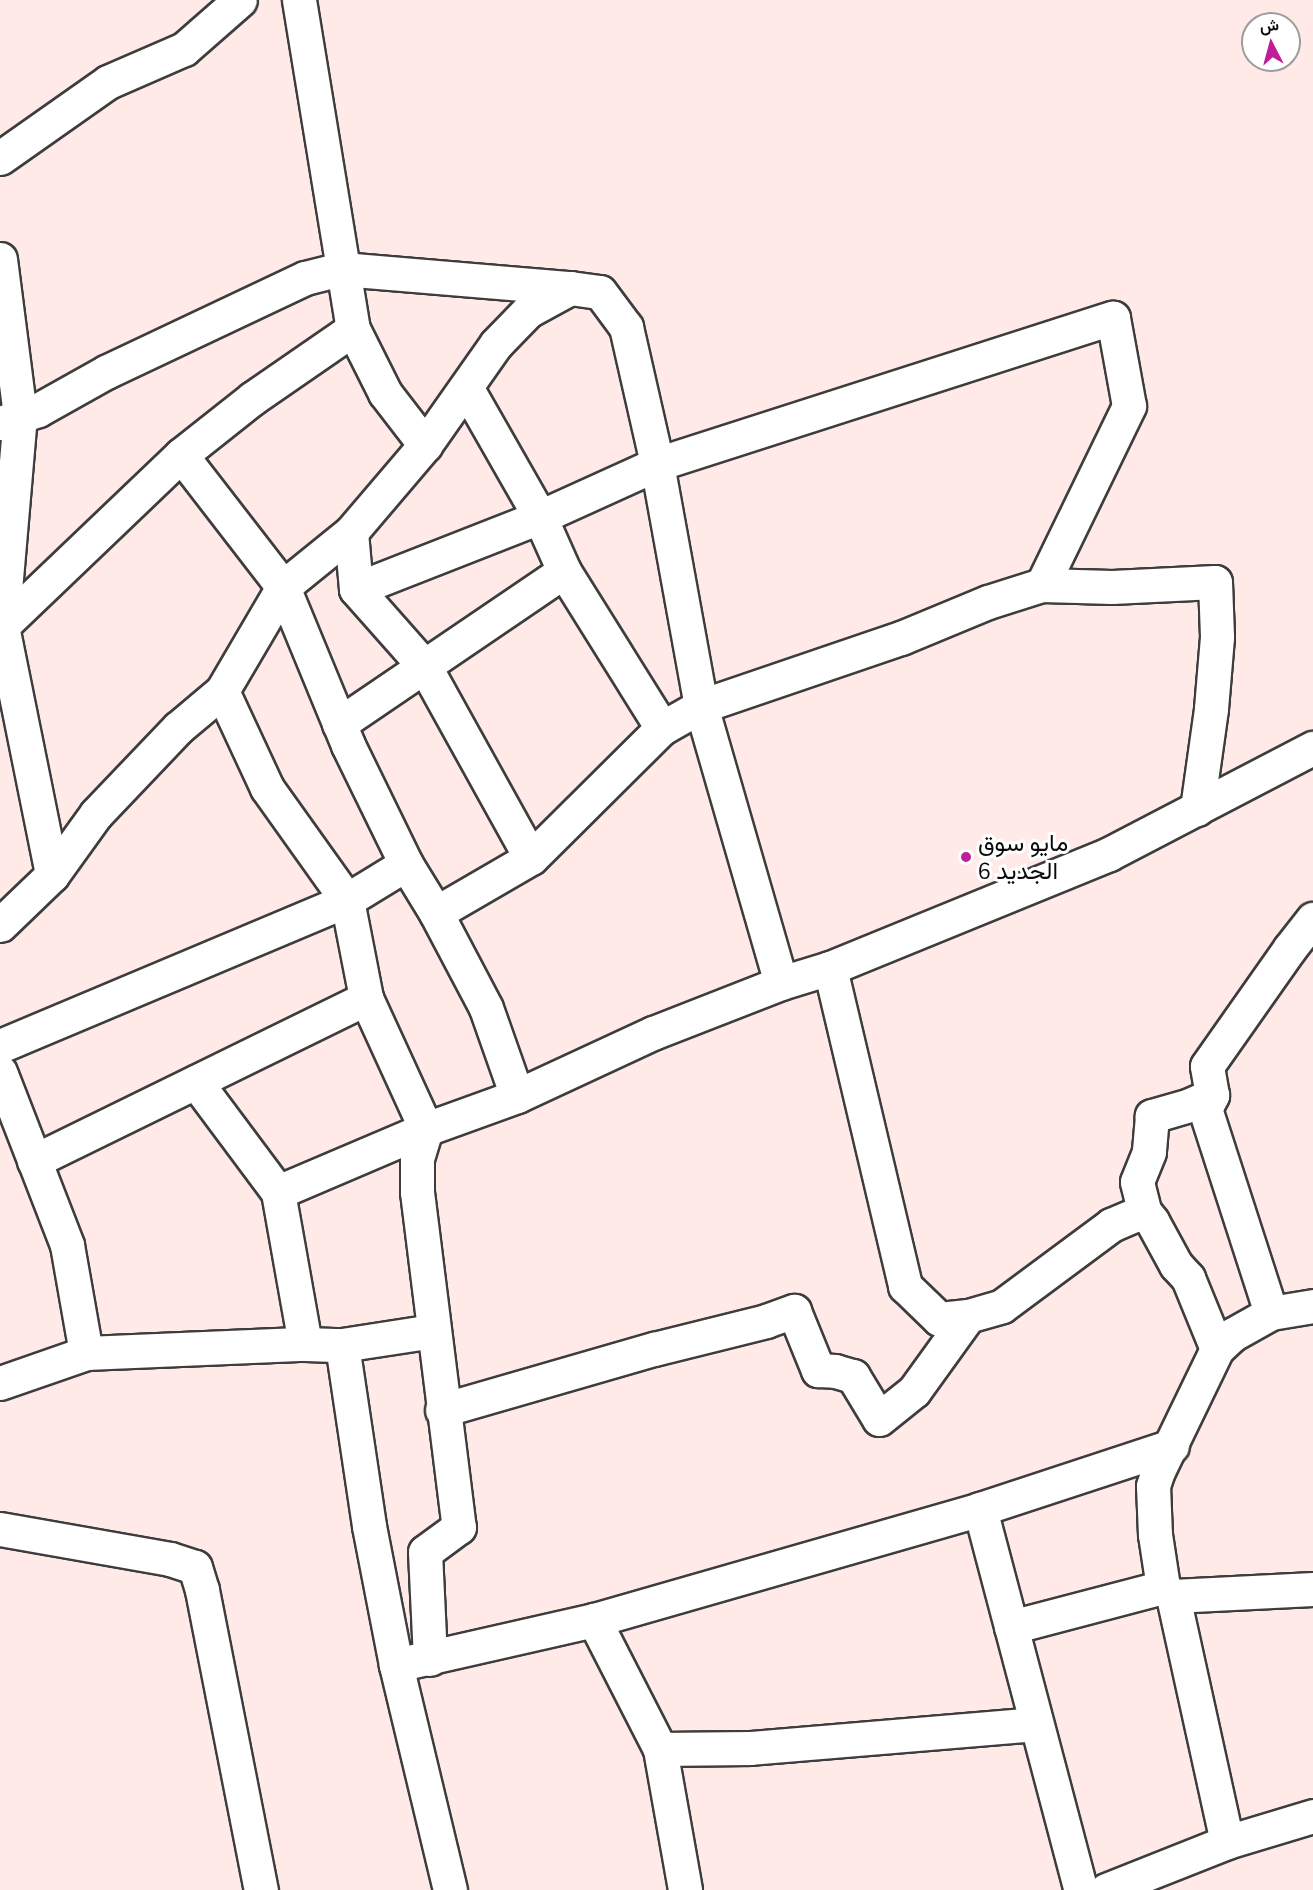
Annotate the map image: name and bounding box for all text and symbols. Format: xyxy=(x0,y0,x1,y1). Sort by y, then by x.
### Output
north arrow xyxy=(1241,12,1301,72)
text: ش xyxy=(1259,15,1280,36)
place label: مايو سوق 6 الجديد xyxy=(978,829,1068,885)
marker: مايو سوق 6 الجديد xyxy=(959,850,973,864)

